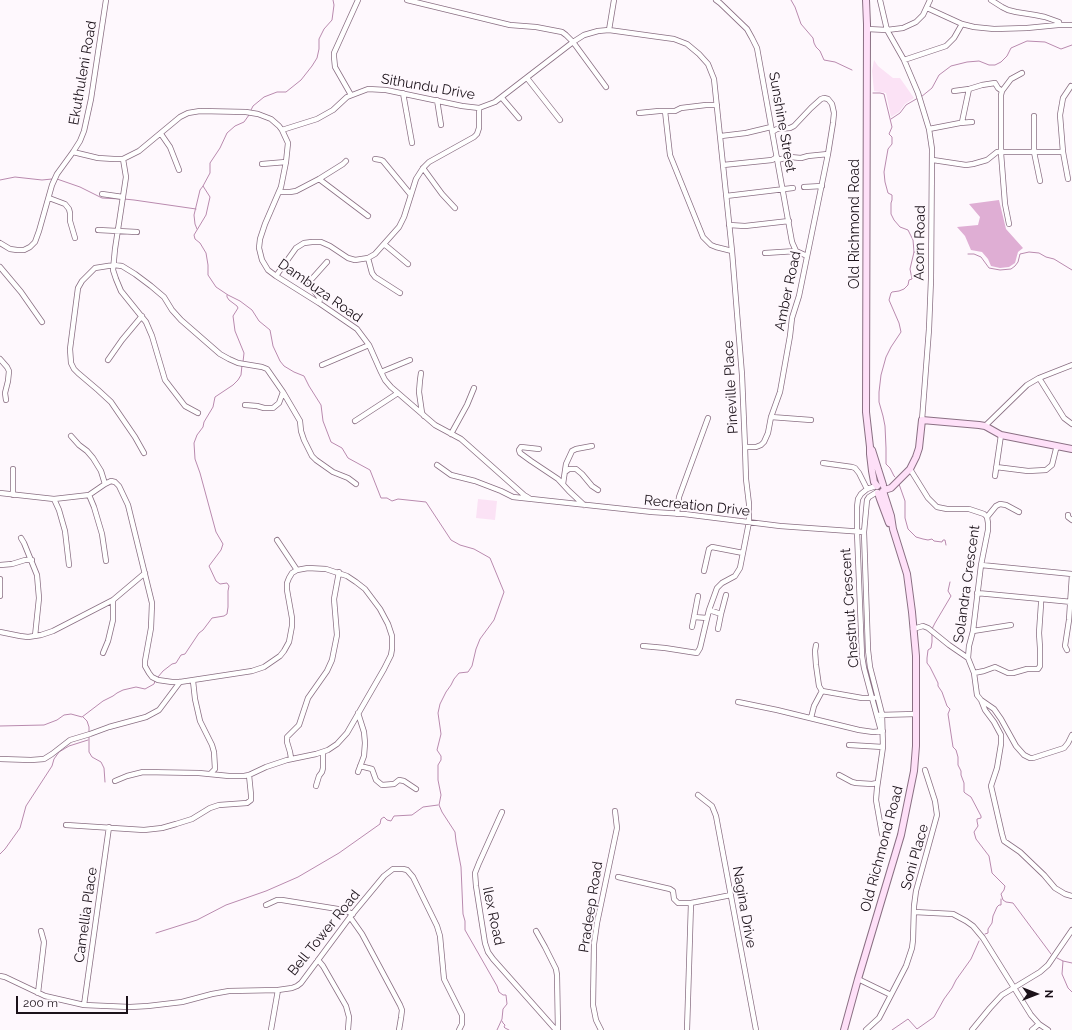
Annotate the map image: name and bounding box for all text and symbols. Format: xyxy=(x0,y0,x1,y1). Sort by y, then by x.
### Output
street label: Ekuthuleni Road xyxy=(66,19,100,127)
street label: Sithundu Drive xyxy=(380,70,476,104)
street label: Sunshine Street xyxy=(765,70,799,174)
street label: Old Richmond Road xyxy=(847,159,863,289)
street label: Acorn Road xyxy=(911,205,929,281)
street label: Amber Road xyxy=(771,250,805,332)
street label: Dambuza Road xyxy=(275,256,365,326)
street label: Pineville Place xyxy=(720,340,742,434)
street label: Recreation Drive xyxy=(643,492,751,520)
street label: Solandra Crescent xyxy=(950,524,984,644)
street label: Chestnut Crescent xyxy=(837,548,863,668)
street label: Old Richmond Road xyxy=(857,784,907,914)
street label: Soni Place xyxy=(898,822,932,892)
street label: Pradeep Road xyxy=(575,860,607,954)
street label: Nagina Drive xyxy=(729,865,759,949)
street label: Camellia Place xyxy=(71,866,101,964)
street label: Ilex Road xyxy=(479,885,507,947)
street label: Bell Tower Road xyxy=(284,887,364,979)
north arrow xyxy=(1016,974,1056,1014)
scale bar xyxy=(18,988,130,1014)
text: N xyxy=(1042,990,1055,998)
text: 200 m xyxy=(23,996,58,1010)

